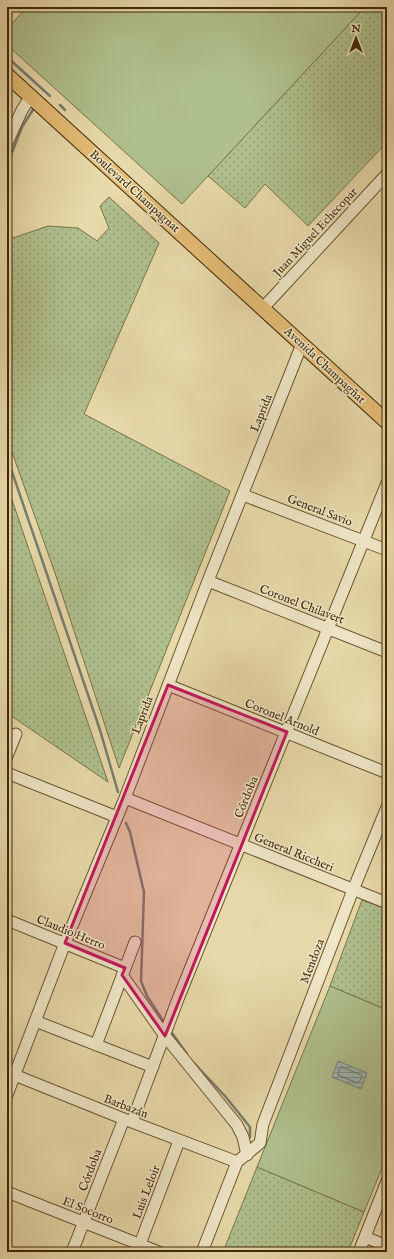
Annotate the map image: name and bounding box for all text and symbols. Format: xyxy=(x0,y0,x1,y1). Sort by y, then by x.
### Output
north arrow xyxy=(336,18,376,58)
text: N xyxy=(350,22,361,36)
street label: Boulevard Champagnat xyxy=(86,147,183,237)
street label: Juan Miguel Echecopar xyxy=(269,184,362,282)
street label: Avenida Champagñat xyxy=(279,323,368,408)
street label: Laprida xyxy=(247,391,277,435)
street label: General Savio xyxy=(285,491,355,530)
street label: Coronel Chilavert xyxy=(257,581,346,628)
street label: Laprida xyxy=(128,693,158,737)
street label: Coronel Arnold xyxy=(243,696,322,739)
street label: Córdoba xyxy=(231,773,262,820)
street label: General Riccheri xyxy=(252,830,336,875)
street label: Claudio Herro xyxy=(34,912,108,953)
street label: Mendoza xyxy=(297,936,328,986)
street label: Barbazán xyxy=(102,1091,151,1122)
street label: Córdoba xyxy=(76,1146,106,1193)
street label: Luis Leloir xyxy=(129,1163,164,1221)
street label: El Socorro xyxy=(60,1193,116,1228)

